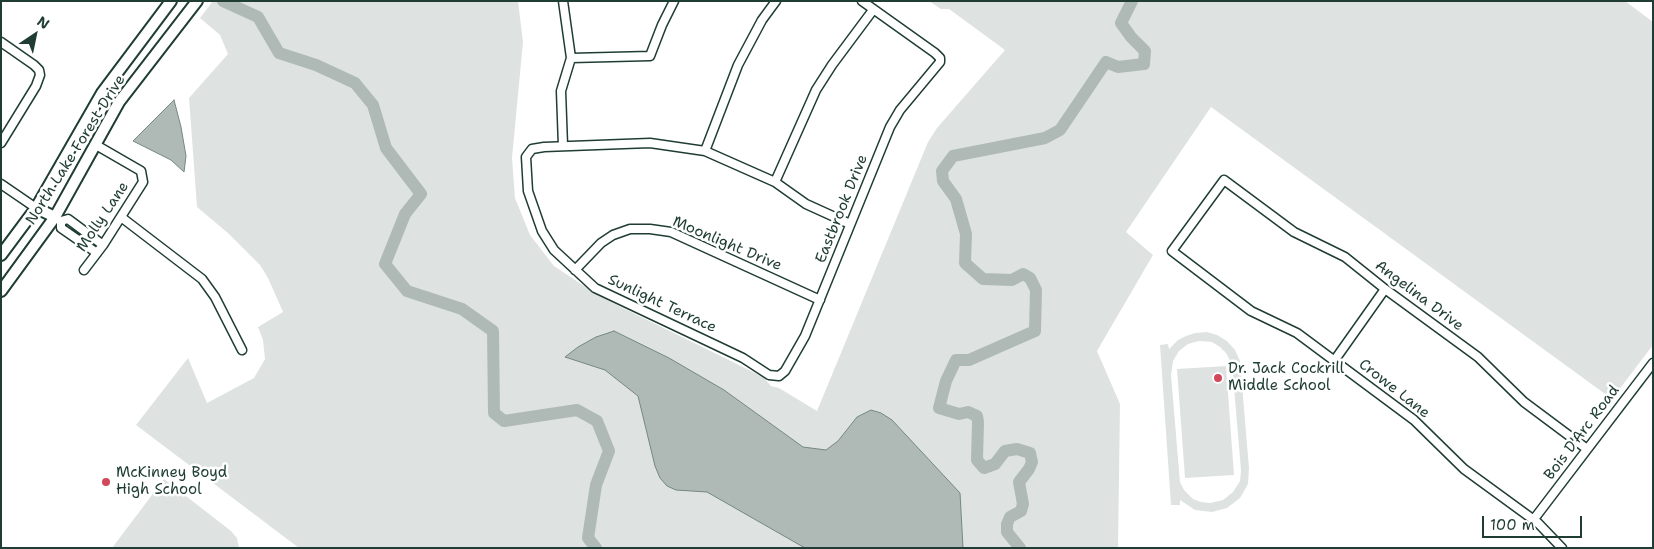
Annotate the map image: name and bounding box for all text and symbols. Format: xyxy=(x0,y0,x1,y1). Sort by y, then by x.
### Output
north arrow xyxy=(10,10,60,60)
text: N xyxy=(34,12,53,33)
street label: North Lake Forest Drive xyxy=(22,72,130,228)
street label: Eastbrook Drive xyxy=(812,152,872,266)
street label: Molly Lane xyxy=(73,179,133,255)
street label: Moonlight Drive xyxy=(670,213,784,275)
street label: Angelina Drive xyxy=(1371,257,1467,335)
street label: Sunlight Terrace xyxy=(605,271,719,337)
street label: Crowe Lane xyxy=(1355,356,1433,422)
place label: Dr. Jack Cockrill Middle School xyxy=(1228,360,1344,395)
marker: Dr. Jack Cockrill Middle School xyxy=(1212,372,1224,384)
street label: Bois D'Arc Road xyxy=(1541,382,1623,484)
place label: McKinney Boyd High School xyxy=(116,464,227,499)
marker: McKinney Boyd High School xyxy=(100,476,112,488)
scale bar xyxy=(1484,506,1584,538)
text: 100 m xyxy=(1490,515,1535,535)

